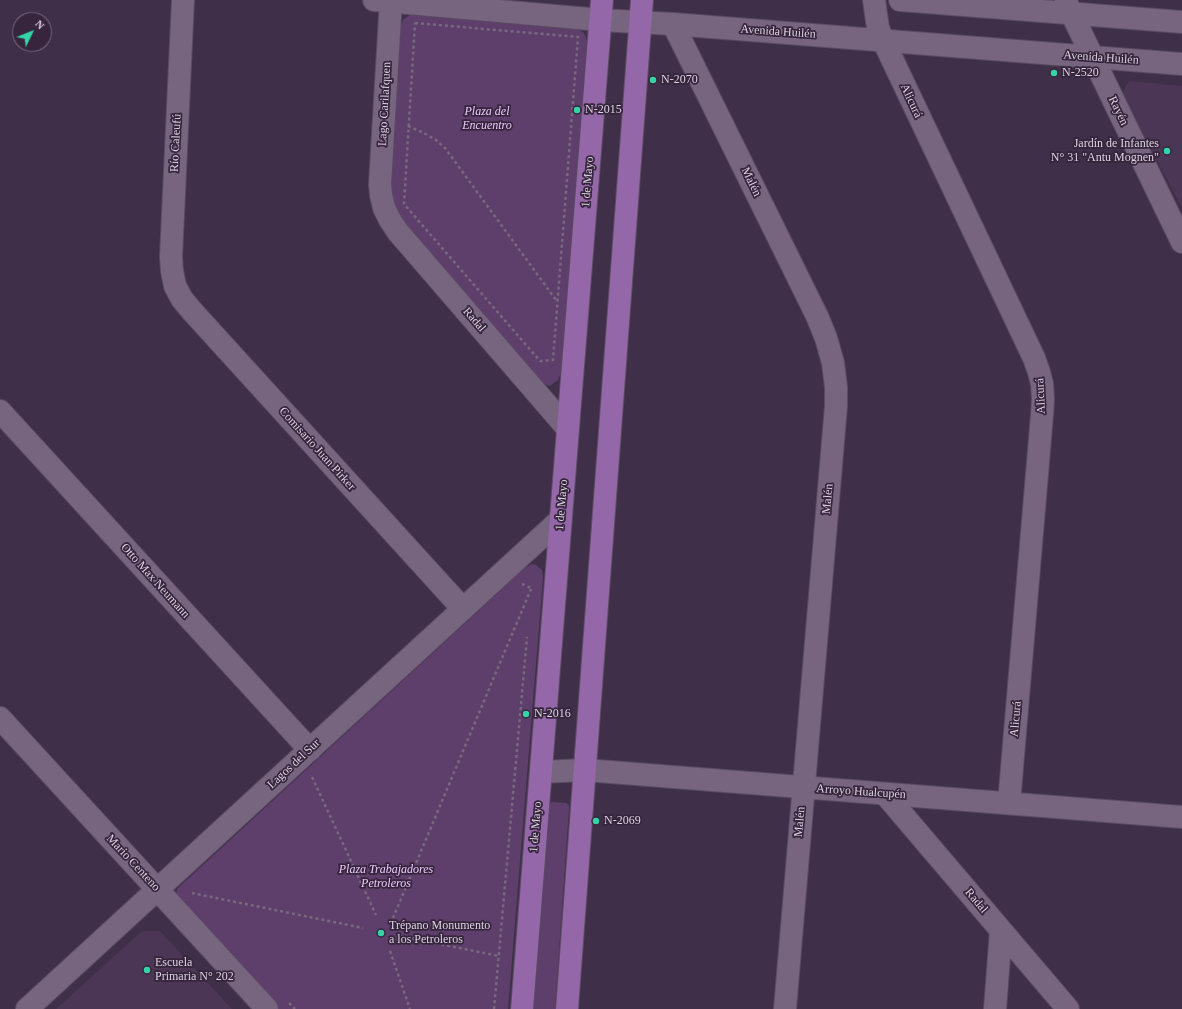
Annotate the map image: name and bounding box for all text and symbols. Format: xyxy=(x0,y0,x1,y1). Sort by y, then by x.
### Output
north arrow xyxy=(12,12,52,52)
text: N xyxy=(33,17,47,31)
street label: Avenida Huilén xyxy=(740,22,816,42)
street label: Avenida Huilén xyxy=(1063,48,1139,68)
street label: Lago Carilafquen xyxy=(376,62,394,146)
place label: N-2520 xyxy=(1062,66,1099,80)
marker: N-2520 xyxy=(1049,68,1059,78)
place label: N-2070 xyxy=(661,73,698,87)
marker: N-2070 xyxy=(648,75,658,85)
street label: Alicurá xyxy=(897,82,925,120)
street label: Rayén xyxy=(1105,94,1131,128)
place label: N-2015 xyxy=(585,103,622,117)
park label: Plaza del Encuentro xyxy=(462,105,512,133)
marker: N-2015 xyxy=(572,105,582,115)
street label: Río Caleufú xyxy=(167,114,185,172)
place label: Jardín de Infantes N° 31 "Antu Mognen" xyxy=(1051,137,1159,165)
marker: Jardín de Infantes N° 31 "Antu Mognen" xyxy=(1162,146,1172,156)
street label: 1 de Mayo xyxy=(579,156,597,208)
street label: Malén xyxy=(738,165,764,199)
street label: Radal xyxy=(459,305,489,335)
street label: Alicurá xyxy=(1033,378,1049,414)
street label: Comisario Juan Pirker xyxy=(276,404,358,494)
street label: 1 de Mayo xyxy=(553,479,571,531)
street label: Malén xyxy=(819,483,837,515)
street label: Otto Max Neumann xyxy=(118,541,192,621)
street label: Alicurá xyxy=(1007,700,1025,738)
place label: N-2016 xyxy=(534,707,571,721)
marker: N-2016 xyxy=(521,709,531,719)
street label: Lagos del Sur xyxy=(265,736,323,792)
street label: Arroyo Hualcupén xyxy=(816,782,906,802)
street label: 1 de Mayo xyxy=(527,801,545,853)
street label: Malén xyxy=(791,806,809,838)
place label: N-2069 xyxy=(604,814,641,828)
marker: N-2069 xyxy=(591,816,601,826)
street label: Mario Centeno xyxy=(103,832,163,894)
park label: Plaza Trabajadores Petroleros xyxy=(339,863,433,891)
street label: Radal xyxy=(961,886,991,916)
place label: Trépano Monumento a los Petroleros xyxy=(389,919,490,947)
marker: Trépano Monumento a los Petroleros xyxy=(376,928,386,938)
place label: Escuela Primaria N° 202 xyxy=(155,956,234,984)
marker: Escuela Primaria N° 202 xyxy=(142,965,152,975)

